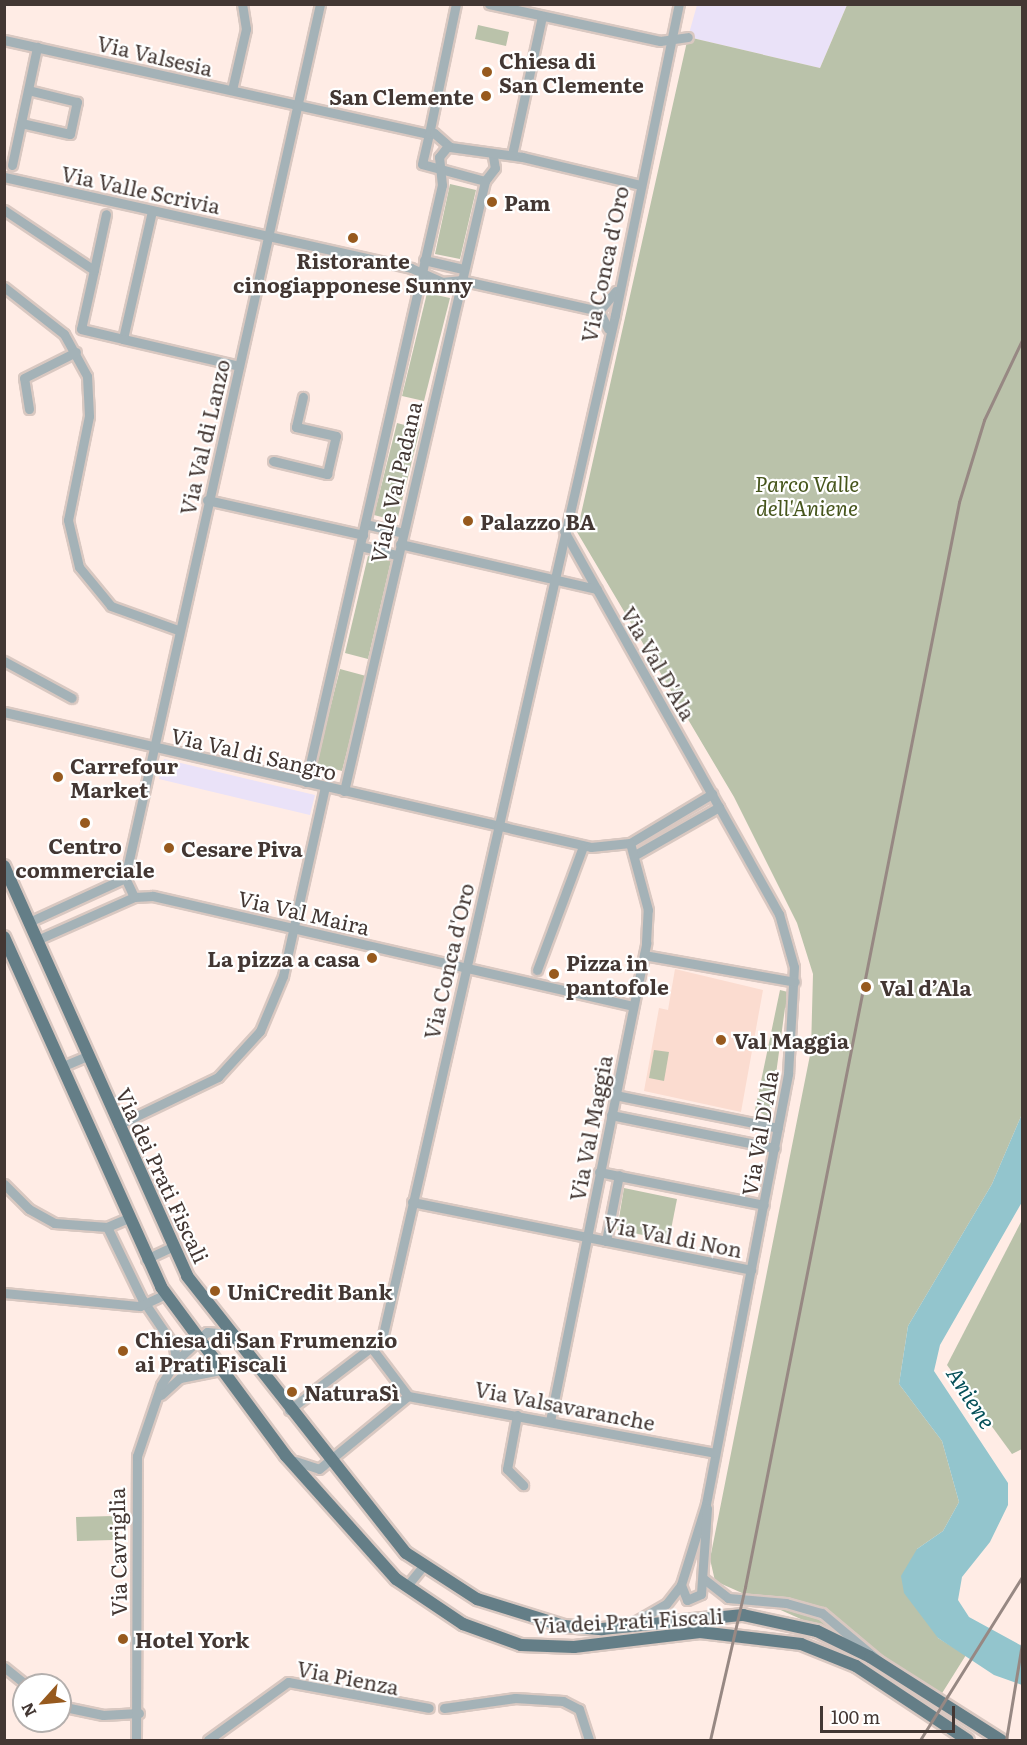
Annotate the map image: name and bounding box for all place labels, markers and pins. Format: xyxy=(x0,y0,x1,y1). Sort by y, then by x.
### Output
place label: Chiesa di San Clemente xyxy=(499,47,644,97)
marker: Chiesa di San Clemente xyxy=(480,65,494,79)
place label: San Clemente xyxy=(329,83,474,109)
marker: San Clemente xyxy=(479,89,493,103)
place label: Pam xyxy=(504,189,550,215)
marker: Pam xyxy=(485,195,499,209)
marker: Ristorante cinogiapponese Sunny xyxy=(346,231,360,245)
place label: Ristorante cinogiapponese Sunny xyxy=(233,247,473,297)
place label: Palazzo BA xyxy=(480,508,595,534)
marker: Palazzo BA xyxy=(461,514,475,528)
place label: Carrefour Market xyxy=(70,752,178,802)
marker: Carrefour Market xyxy=(51,770,65,784)
marker: Centro commerciale xyxy=(78,816,92,830)
place label: Centro commerciale xyxy=(15,832,155,882)
place label: Cesare Piva xyxy=(181,835,303,861)
marker: Cesare Piva xyxy=(162,841,176,855)
place label: La pizza a casa xyxy=(207,945,360,971)
place label: Pizza in pantofole xyxy=(566,949,669,999)
marker: La pizza a casa xyxy=(365,951,379,965)
marker: Pizza in pantofole xyxy=(547,967,561,981)
place label: Val d’Ala xyxy=(880,974,972,1000)
marker: Val d’Ala xyxy=(857,978,875,996)
place label: Val Maggia xyxy=(733,1027,849,1053)
marker: Val Maggia xyxy=(714,1033,728,1047)
place label: UniCredit Bank xyxy=(227,1278,393,1304)
marker: UniCredit Bank xyxy=(208,1284,222,1298)
place label: Chiesa di San Frumenzio ai Prati Fiscali xyxy=(135,1326,397,1376)
marker: Chiesa di San Frumenzio ai Prati Fiscali xyxy=(116,1344,130,1358)
place label: NaturaSì xyxy=(304,1379,400,1405)
marker: NaturaSì xyxy=(285,1385,299,1399)
place label: Hotel York xyxy=(135,1626,249,1652)
marker: Hotel York xyxy=(116,1632,130,1646)

